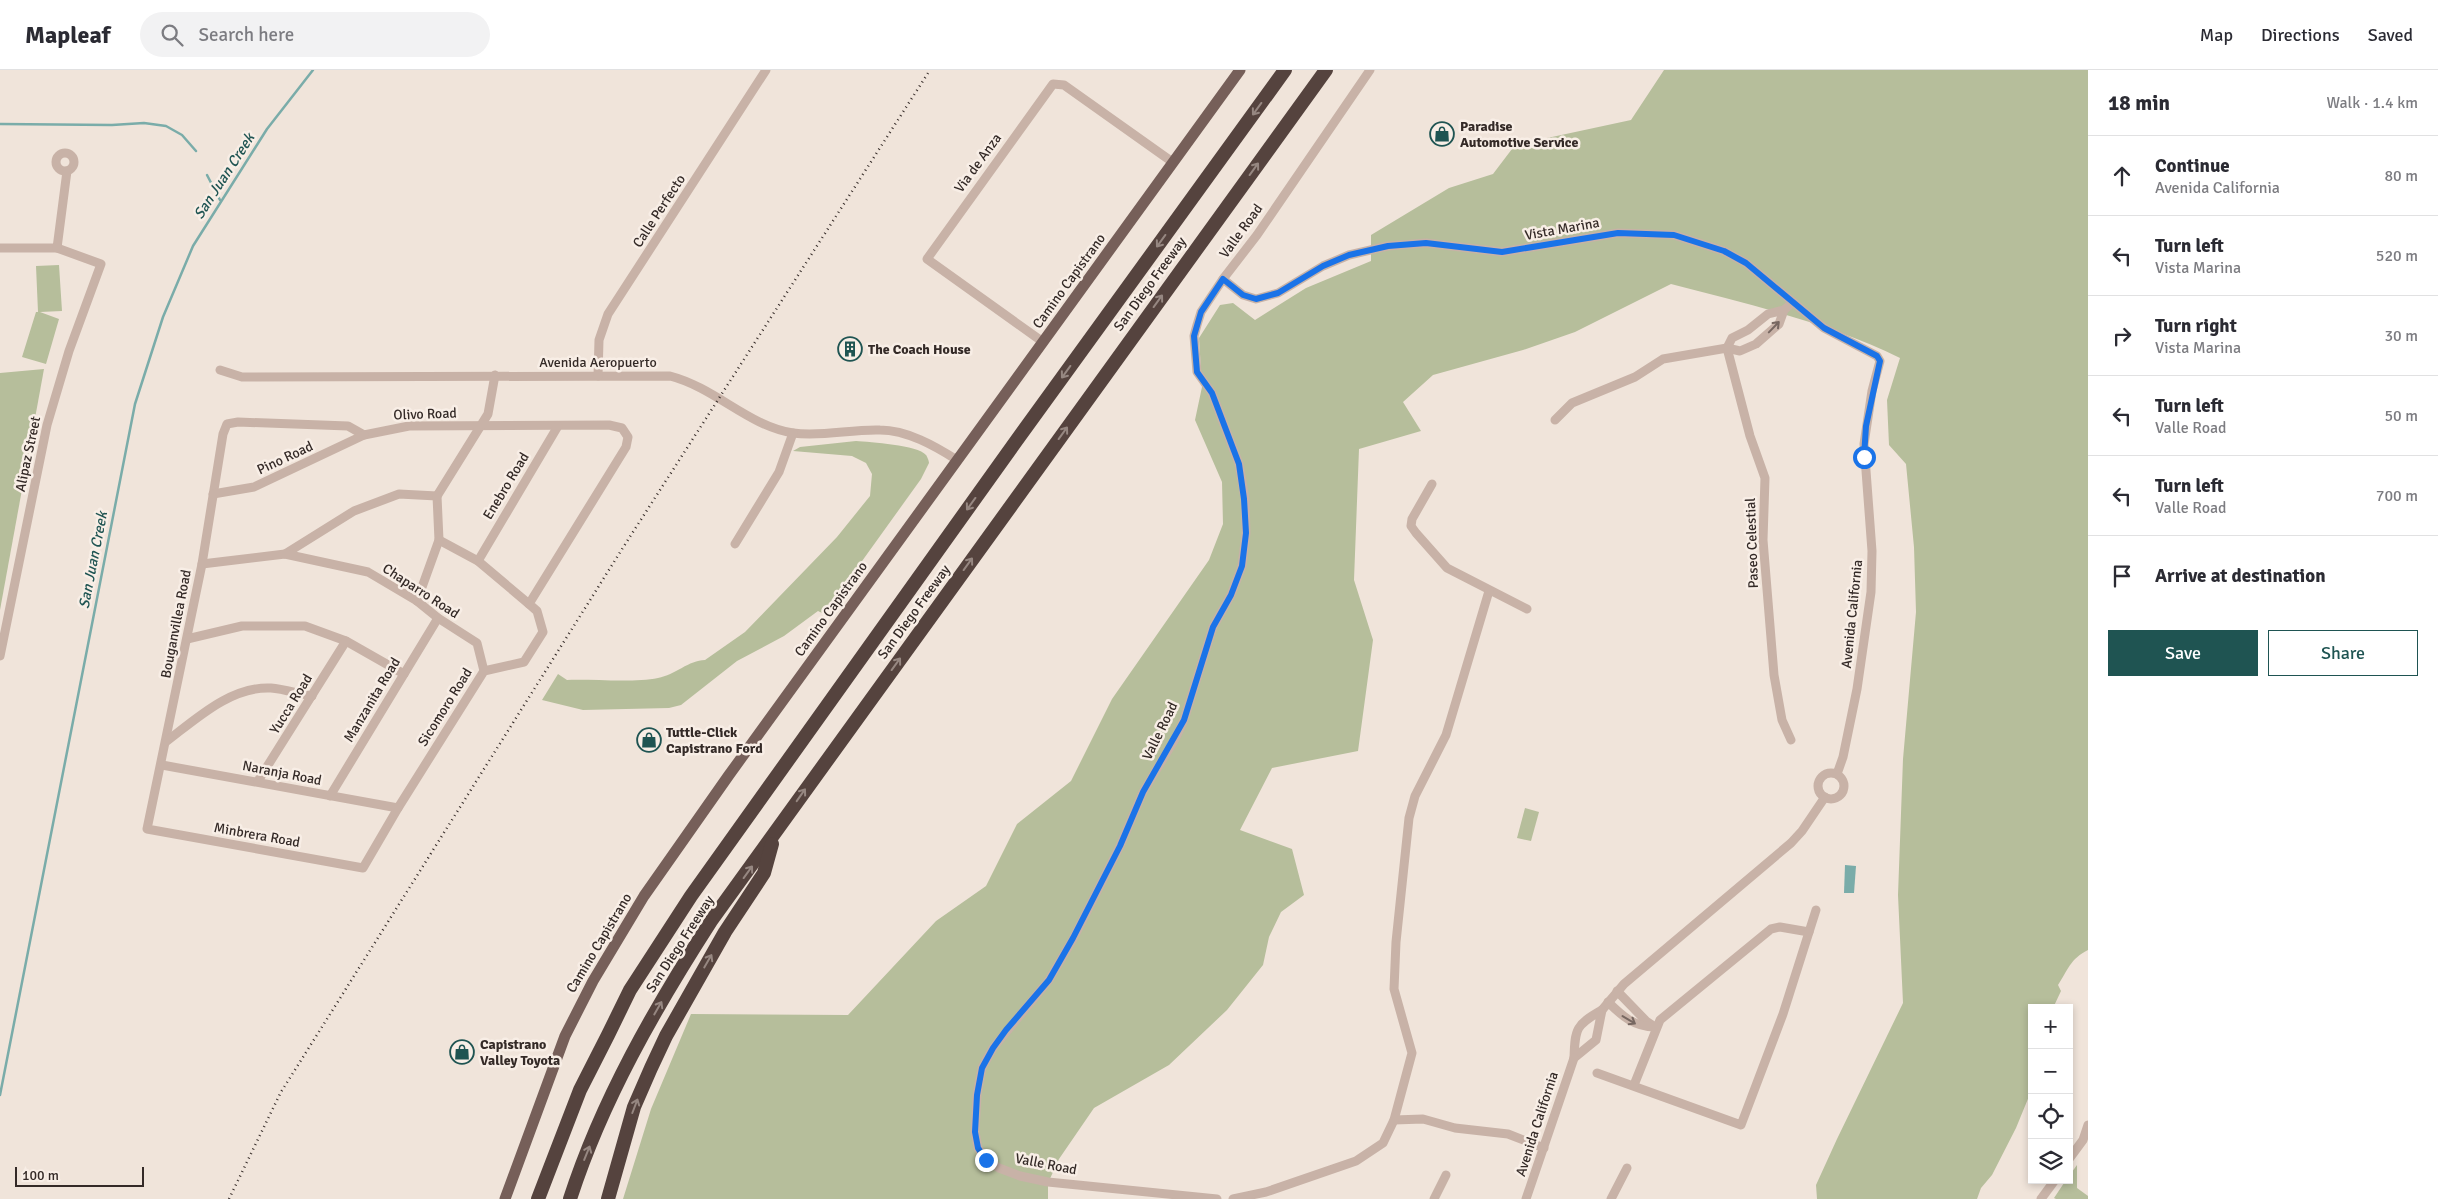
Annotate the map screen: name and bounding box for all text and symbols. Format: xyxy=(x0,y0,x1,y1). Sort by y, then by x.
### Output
search box xyxy=(140,12,490,57)
text: Mapleaf xyxy=(25,20,110,50)
icon: search xyxy=(158,21,186,49)
text: Search here xyxy=(198,23,294,47)
text: Map xyxy=(2200,24,2233,46)
text: Directions xyxy=(2261,24,2340,46)
text: Saved xyxy=(2368,24,2413,46)
text: 18 min xyxy=(2108,90,2170,116)
text: Walk · 1.4 km xyxy=(2326,93,2418,113)
one-way arrow xyxy=(1252,102,1262,116)
place label: Paradise Automotive Service xyxy=(1460,118,1578,151)
shop icon: Paradise Automotive Service xyxy=(1429,121,1455,147)
water label: San Juan Creek xyxy=(190,129,259,222)
street label: Via de Anza xyxy=(951,130,1005,196)
text: Continue xyxy=(2155,154,2230,178)
icon: ahead xyxy=(2108,162,2136,190)
one-way arrow xyxy=(1248,163,1259,176)
text: 80 m xyxy=(2384,166,2418,186)
street label: Calle Perfecto xyxy=(629,171,689,251)
text: Avenida California xyxy=(2155,178,2280,198)
street label: Valle Road xyxy=(1216,201,1266,261)
street label: Vista Marina xyxy=(1523,214,1601,244)
street label: Camino Capistrano xyxy=(1029,230,1109,332)
street label: San Diego Freeway xyxy=(1110,233,1190,334)
one-way arrow xyxy=(1156,234,1166,248)
text: Turn left xyxy=(2155,234,2224,258)
icon: left xyxy=(2108,242,2136,270)
text: 520 m xyxy=(2376,246,2418,266)
text: Vista Marina xyxy=(2155,258,2241,278)
one-way arrow xyxy=(1153,294,1163,308)
text: Turn right xyxy=(2155,314,2237,338)
one-way arrow xyxy=(1768,321,1780,333)
icon: right xyxy=(2108,322,2136,350)
text: 30 m xyxy=(2384,326,2418,346)
building icon: The Coach House xyxy=(837,336,863,362)
text: Vista Marina xyxy=(2155,338,2241,358)
place label: The Coach House xyxy=(868,341,971,358)
street label: Avenida Aeropuerto xyxy=(539,354,657,371)
one-way arrow xyxy=(1061,365,1071,379)
text: Turn left xyxy=(2155,394,2224,418)
icon: left xyxy=(2108,402,2136,430)
street label: Olivo Road xyxy=(393,404,457,424)
text: 50 m xyxy=(2384,406,2418,426)
street label: Alipaz Street xyxy=(12,415,44,493)
text: Valle Road xyxy=(2155,418,2227,438)
one-way arrow xyxy=(1058,426,1068,440)
street label: Pino Road xyxy=(254,438,316,478)
route start xyxy=(1853,446,1876,469)
street label: Enebro Road xyxy=(479,449,533,523)
text: Turn left xyxy=(2155,474,2224,498)
icon: left xyxy=(2108,482,2136,510)
text: 700 m xyxy=(2376,486,2418,506)
one-way arrow xyxy=(966,497,976,511)
street label: Paseo Celestial xyxy=(1742,497,1762,589)
text: Valle Road xyxy=(2155,498,2227,518)
water label: San Juan Creek xyxy=(75,509,111,610)
one-way arrow xyxy=(963,557,973,571)
street label: Camino Capistrano xyxy=(791,558,871,660)
street label: Avenida California xyxy=(1838,559,1866,669)
street label: Chaparro Road xyxy=(379,560,463,622)
street label: San Diego Freeway xyxy=(874,561,954,662)
icon: arrive xyxy=(2108,562,2136,590)
text: Arrive at destination xyxy=(2155,564,2326,588)
street label: Bouganvillea Road xyxy=(157,568,195,680)
button: Save xyxy=(2108,630,2258,676)
button: Share xyxy=(2268,630,2418,676)
street label: Manzanita Road xyxy=(340,655,404,745)
one-way arrow xyxy=(891,658,902,671)
street label: Sicomoro Road xyxy=(414,665,476,749)
street label: Yucca Road xyxy=(266,671,316,737)
street label: Valle Road xyxy=(1139,699,1181,763)
place label: Tuttle-Click Capistrano Ford xyxy=(666,724,763,757)
shop icon: Tuttle-Click Capistrano Ford xyxy=(636,727,662,753)
street label: Naranja Road xyxy=(241,757,323,789)
one-way arrow xyxy=(796,789,806,803)
street label: Minbrera Road xyxy=(213,819,301,851)
one-way arrow xyxy=(743,865,753,879)
street label: Camino Capistrano xyxy=(563,890,635,996)
street label: San Diego Freeway xyxy=(642,892,718,996)
one-way arrow xyxy=(704,955,714,969)
one-way arrow xyxy=(654,1001,664,1015)
map controls xyxy=(2028,1004,2073,1184)
button: + xyxy=(2028,1004,2073,1049)
one-way arrow xyxy=(1621,1016,1635,1026)
place label: Capistrano Valley Toyota xyxy=(480,1036,560,1069)
shop icon: Capistrano Valley Toyota xyxy=(449,1039,475,1065)
button: − xyxy=(2028,1049,2073,1094)
street label: Avenida California xyxy=(1512,1069,1562,1179)
button: locate xyxy=(2028,1094,2073,1139)
one-way arrow xyxy=(631,1099,640,1114)
button: layers xyxy=(2028,1139,2073,1184)
one-way arrow xyxy=(583,1146,592,1162)
route end xyxy=(975,1149,998,1172)
street label: Valle Road xyxy=(1014,1150,1078,1178)
scale bar xyxy=(15,1164,144,1187)
text: 100 m xyxy=(22,1167,59,1184)

